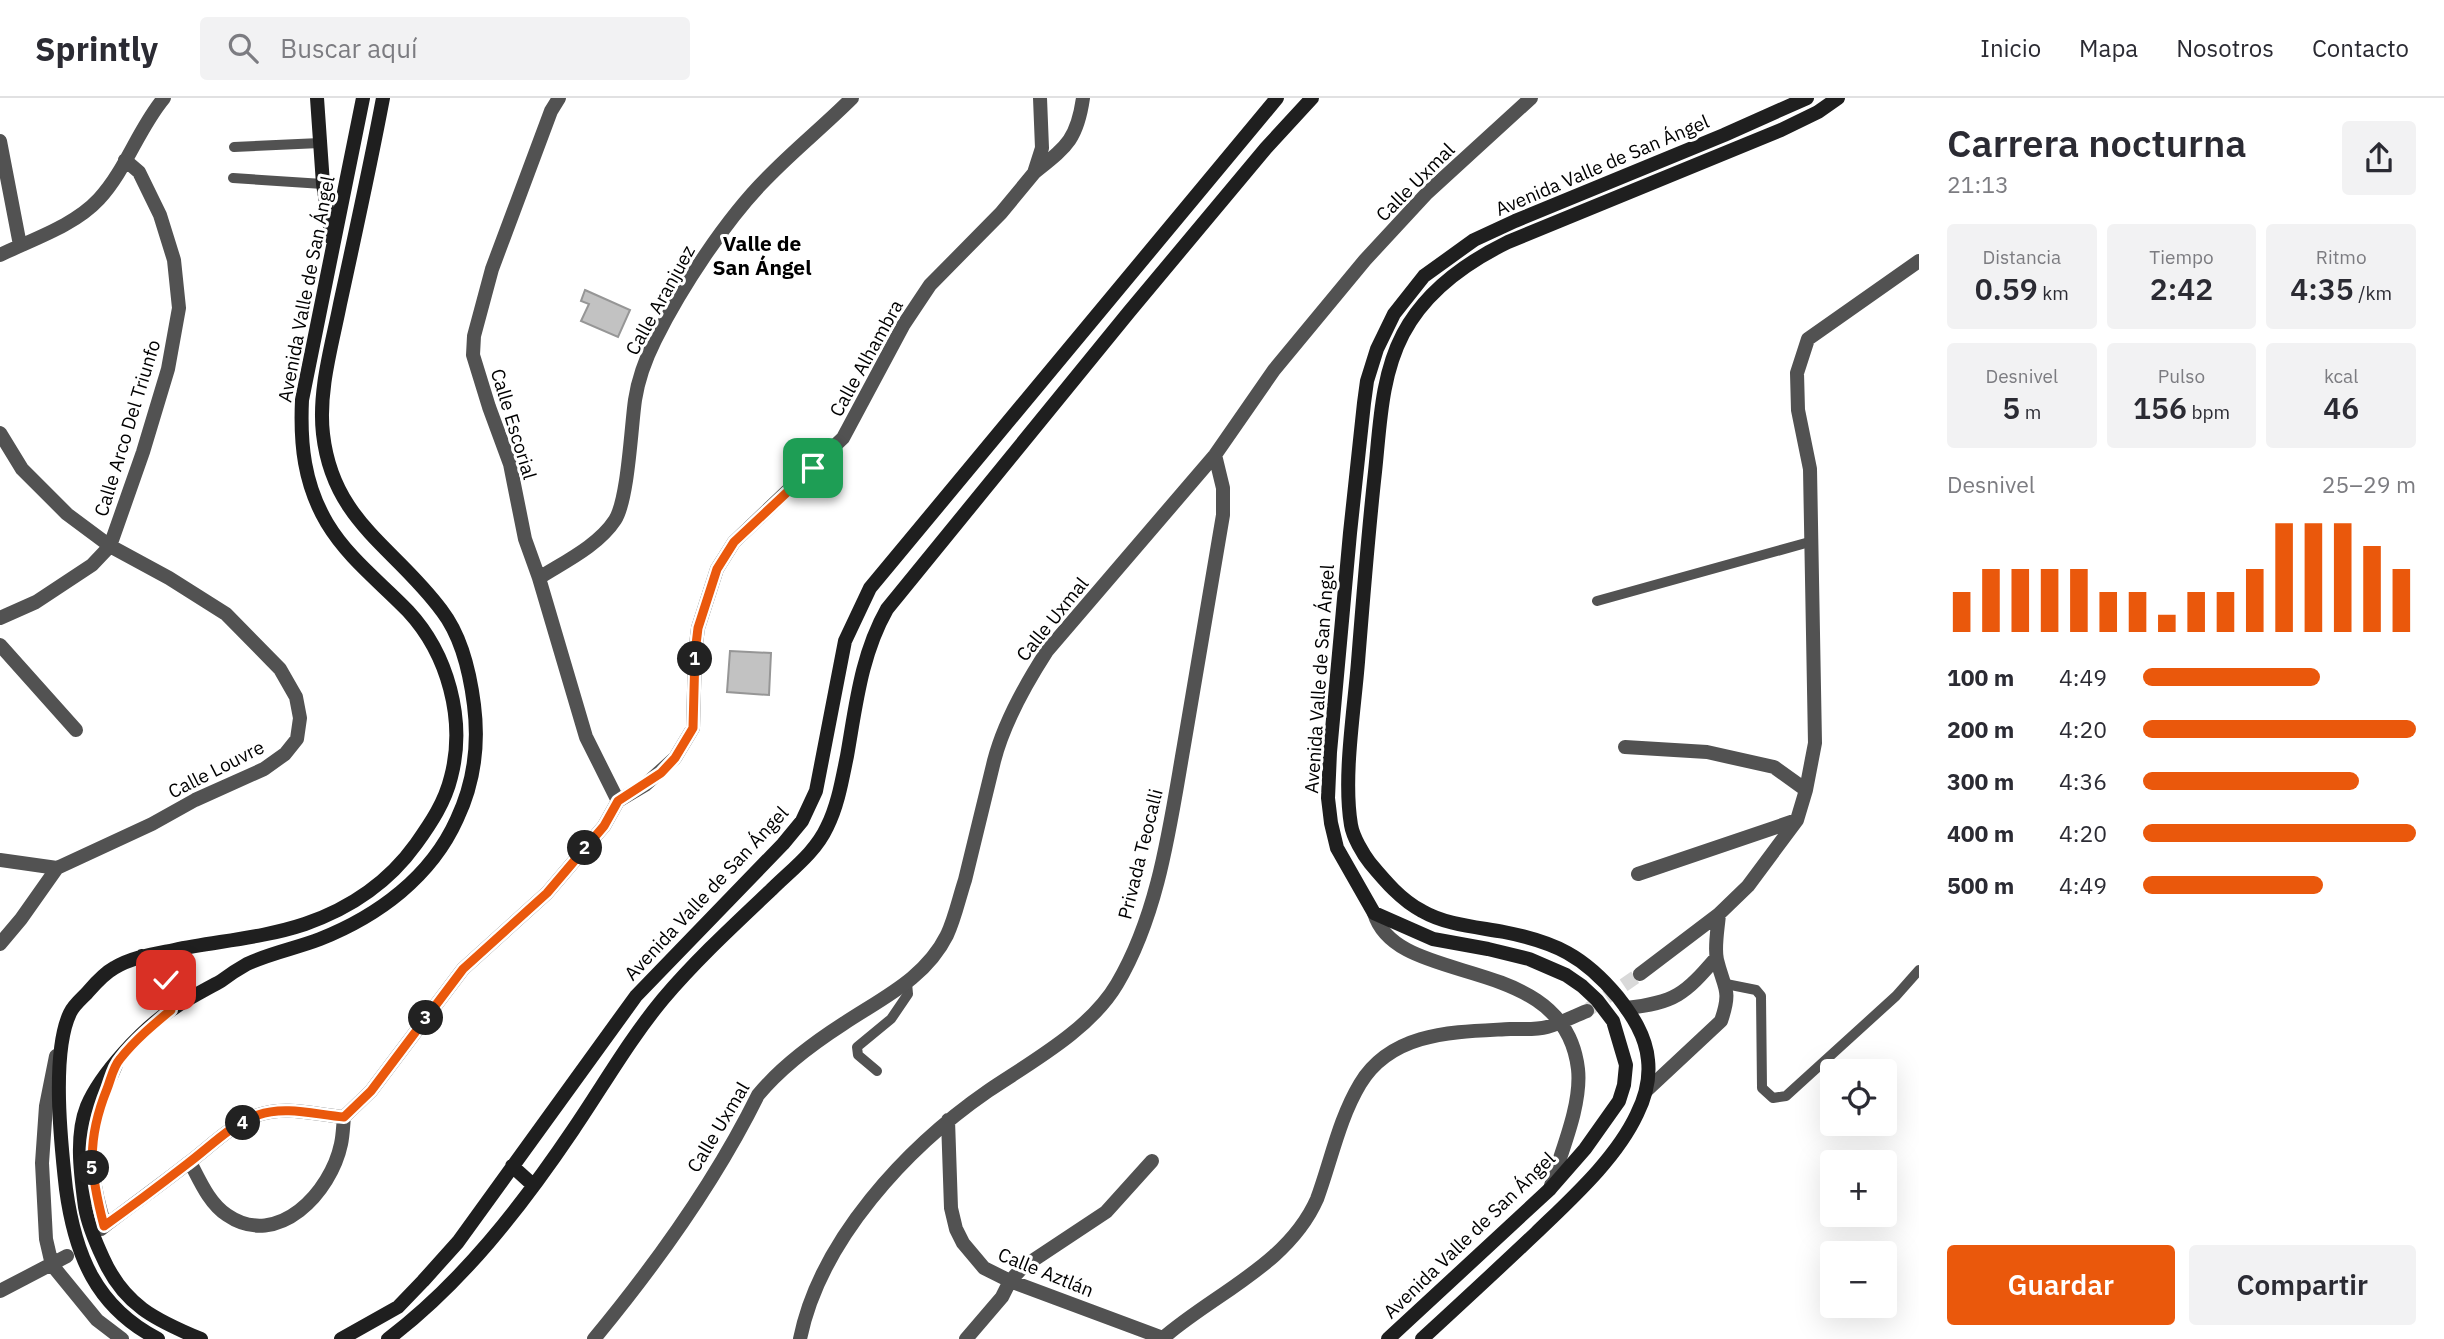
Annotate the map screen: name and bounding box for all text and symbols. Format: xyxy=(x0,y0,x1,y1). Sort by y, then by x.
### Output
search box xyxy=(200,17,690,80)
text: Sprintly xyxy=(35,27,158,70)
icon: search xyxy=(224,29,262,67)
text: Buscar aquí xyxy=(280,31,417,65)
text: Inicio xyxy=(1980,32,2041,64)
text: Mapa xyxy=(2079,32,2138,64)
text: Nosotros xyxy=(2176,32,2274,64)
text: Contacto xyxy=(2312,32,2409,64)
street label: Avenida Valle de San Ángel xyxy=(1492,109,1712,221)
text: Carrera nocturna xyxy=(1947,118,2247,167)
button: share xyxy=(2342,121,2416,195)
street label: Calle Uxmal xyxy=(1371,138,1459,226)
text: 21:13 xyxy=(1947,169,2009,199)
street label: Avenida Valle de San Ángel xyxy=(272,174,340,404)
district label: Valle de San Ángel xyxy=(712,229,812,281)
street label: Calle Aranjuez xyxy=(620,241,700,359)
text: Distancia xyxy=(1982,245,2061,269)
text: Tiempo xyxy=(2149,245,2214,269)
text: Ritmo xyxy=(2316,245,2367,269)
text: 0.59 xyxy=(1975,269,2038,308)
text: 2:42 xyxy=(2150,269,2213,308)
text: 4:35 xyxy=(2290,269,2354,308)
text: km xyxy=(2038,281,2069,305)
text: /km xyxy=(2354,281,2392,305)
street label: Calle Alhambra xyxy=(824,295,908,421)
street label: Calle Arco Del Triunfo xyxy=(89,337,165,519)
text: Desnivel xyxy=(1985,364,2058,388)
text: Pulso xyxy=(2158,364,2205,388)
text: kcal xyxy=(2324,364,2358,388)
street label: Calle Escorial xyxy=(486,366,542,482)
text: 5 xyxy=(2002,388,2020,427)
text: 156 xyxy=(2133,388,2187,427)
text: 46 xyxy=(2323,388,2359,427)
text: m xyxy=(2020,400,2041,424)
text: bpm xyxy=(2187,400,2230,424)
pin xyxy=(783,438,843,498)
icon: arrive xyxy=(794,449,832,487)
text: Desnivel xyxy=(1947,469,2035,499)
text: 25–29 m xyxy=(2322,469,2416,499)
street label: Avenida Valle de San Ángel xyxy=(1299,564,1339,794)
street label: Calle Uxmal xyxy=(1011,572,1093,666)
pin: 1 xyxy=(678,642,712,676)
text: 1 xyxy=(689,646,700,670)
text: 100 m xyxy=(1947,662,2014,692)
text: 4:49 xyxy=(2059,662,2107,692)
text: 200 m xyxy=(1947,714,2014,744)
text: 4:20 xyxy=(2059,714,2107,744)
street label: Calle Louvre xyxy=(164,735,268,803)
text: 300 m xyxy=(1947,766,2014,796)
text: 4:36 xyxy=(2059,766,2107,796)
street label: Privada Teocalli xyxy=(1112,786,1168,922)
street label: Avenida Valle de San Ángel xyxy=(619,801,793,985)
text: 400 m xyxy=(1947,818,2014,848)
text: 4:20 xyxy=(2059,818,2107,848)
pin: 2 xyxy=(568,830,602,866)
text: 2 xyxy=(579,835,590,859)
text: 500 m xyxy=(1947,870,2014,900)
text: 4:49 xyxy=(2059,870,2107,900)
pin xyxy=(136,950,196,1010)
icon: check xyxy=(147,961,185,999)
pin: 3 xyxy=(408,1000,444,1035)
text: 3 xyxy=(420,1005,431,1029)
map controls xyxy=(1820,1059,1897,1318)
button: locate xyxy=(1820,1059,1897,1136)
street label: Calle Uxmal xyxy=(682,1077,754,1177)
pin: 4 xyxy=(226,1105,260,1140)
text: 4 xyxy=(237,1110,248,1134)
street label: Avenida Valle de San Ángel xyxy=(1378,1147,1560,1323)
pin: 5 xyxy=(74,1150,110,1186)
button: + xyxy=(1820,1150,1897,1227)
text: 5 xyxy=(86,1155,97,1179)
button: − xyxy=(1820,1241,1897,1318)
street label: Calle Aztlán xyxy=(995,1242,1097,1302)
button: Guardar xyxy=(1947,1245,2175,1325)
button: Compartir xyxy=(2189,1245,2416,1325)

